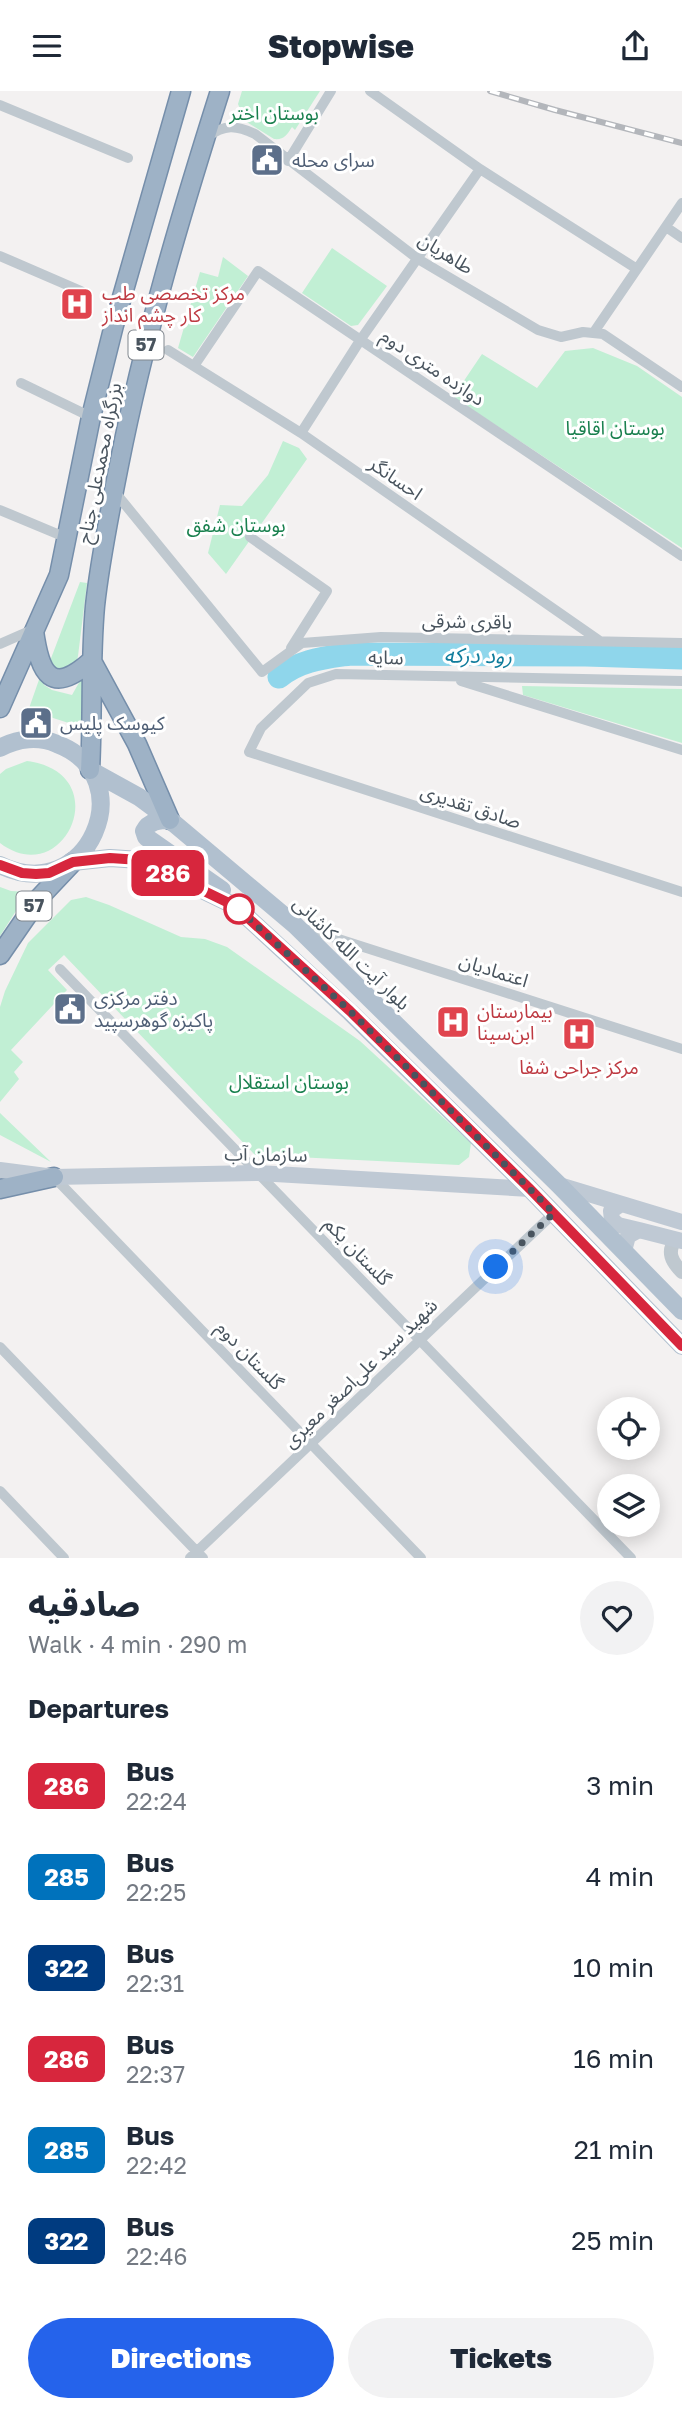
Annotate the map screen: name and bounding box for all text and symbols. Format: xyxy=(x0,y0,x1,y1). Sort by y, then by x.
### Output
icon: menu xyxy=(28,27,66,65)
text: Stopwise xyxy=(268,27,414,65)
icon: share xyxy=(616,27,654,65)
park label: بوستان اختر xyxy=(228,101,319,125)
public building icon: سرای محله xyxy=(248,141,286,179)
place label: سرای محله xyxy=(292,148,375,172)
street label: طاهریان xyxy=(414,227,478,279)
place label: مرکز تخصصی طب کار چشم انداز xyxy=(101,281,245,330)
hospital icon: مرکز تخصصی طب کار چشم انداز xyxy=(58,285,96,323)
street label: دوازده متری دوم xyxy=(375,323,490,413)
road number: 57 xyxy=(128,331,164,359)
street label: بزرگراه محمدعلی جناح xyxy=(72,381,128,546)
park label: بوستان اقاقیا xyxy=(565,416,665,440)
street label: احسانگر xyxy=(364,450,427,505)
park label: بوستان شفق xyxy=(186,513,286,537)
street label: باقری شرقی xyxy=(422,608,512,634)
water label: رود درکه xyxy=(444,641,513,669)
street label: سایه xyxy=(368,644,404,669)
public building icon: کیوسک پلیس xyxy=(17,704,55,742)
place label: کیوسک پلیس xyxy=(60,711,166,736)
street label: صادق تقدیری xyxy=(418,779,524,833)
line badge: 286 xyxy=(128,850,208,896)
text: 286 xyxy=(145,858,191,887)
road number: 57 xyxy=(16,891,52,921)
street label: بلوار آیت الله کاشانی xyxy=(288,891,416,1015)
unlabelled marker xyxy=(224,894,254,924)
street label: اعتمادیان xyxy=(457,948,531,992)
place label: دفتر مرکزی پاکیزه گوهرسپید xyxy=(94,986,213,1033)
public building icon: دفتر مرکزی پاکیزه گوهرسپید xyxy=(51,990,89,1028)
place label: بیمارستان ابن‌سینا xyxy=(477,999,553,1045)
hospital icon: بیمارستان ابن‌سینا xyxy=(434,1003,472,1041)
hospital icon: مرکز جراحی شفا xyxy=(560,1015,598,1053)
place label: مرکز جراحی شفا xyxy=(519,1055,639,1079)
park label: بوستان استقلال xyxy=(229,1070,349,1094)
street label: سازمان آب xyxy=(224,1141,308,1167)
street label: گلستان یکم xyxy=(317,1212,397,1293)
your location xyxy=(478,1249,513,1284)
street label: شهید سید علی‌اصغر معیری xyxy=(278,1293,442,1453)
street label: گلستان دوم xyxy=(209,1315,290,1397)
map controls xyxy=(597,1397,660,1537)
button: locate xyxy=(597,1397,660,1460)
button: layers xyxy=(597,1474,660,1537)
button: heart xyxy=(580,1581,654,1655)
text: صادقیه xyxy=(28,1584,140,1623)
text: Walk · 4 min · 290 m xyxy=(28,1630,247,1658)
text: Departures xyxy=(28,1693,169,1724)
text: Bus xyxy=(126,1756,174,1787)
text: 3 min xyxy=(586,1770,654,1801)
text: 286 xyxy=(44,1771,89,1800)
text: 22:24 xyxy=(126,1787,187,1815)
text: Bus xyxy=(126,1847,174,1878)
text: 4 min xyxy=(586,1861,654,1892)
text: 285 xyxy=(44,1862,89,1891)
text: 22:25 xyxy=(126,1878,186,1906)
text: Bus xyxy=(126,1938,174,1969)
text: 10 min xyxy=(573,1952,654,1983)
text: 322 xyxy=(45,1953,88,1982)
text: 22:31 xyxy=(126,1969,184,1997)
text: Bus xyxy=(126,2029,174,2060)
text: 16 min xyxy=(573,2043,654,2074)
text: 286 xyxy=(44,2044,89,2073)
text: 22:37 xyxy=(126,2060,185,2088)
text: Bus xyxy=(126,2120,174,2151)
text: 21 min xyxy=(574,2134,654,2165)
text: 285 xyxy=(44,2135,89,2164)
text: 22:42 xyxy=(126,2151,187,2179)
text: Bus xyxy=(126,2211,174,2242)
text: 25 min xyxy=(571,2225,654,2256)
text: 322 xyxy=(45,2226,88,2255)
text: 22:46 xyxy=(126,2242,188,2270)
button: Directions xyxy=(28,2318,334,2398)
button: Tickets xyxy=(348,2318,654,2398)

